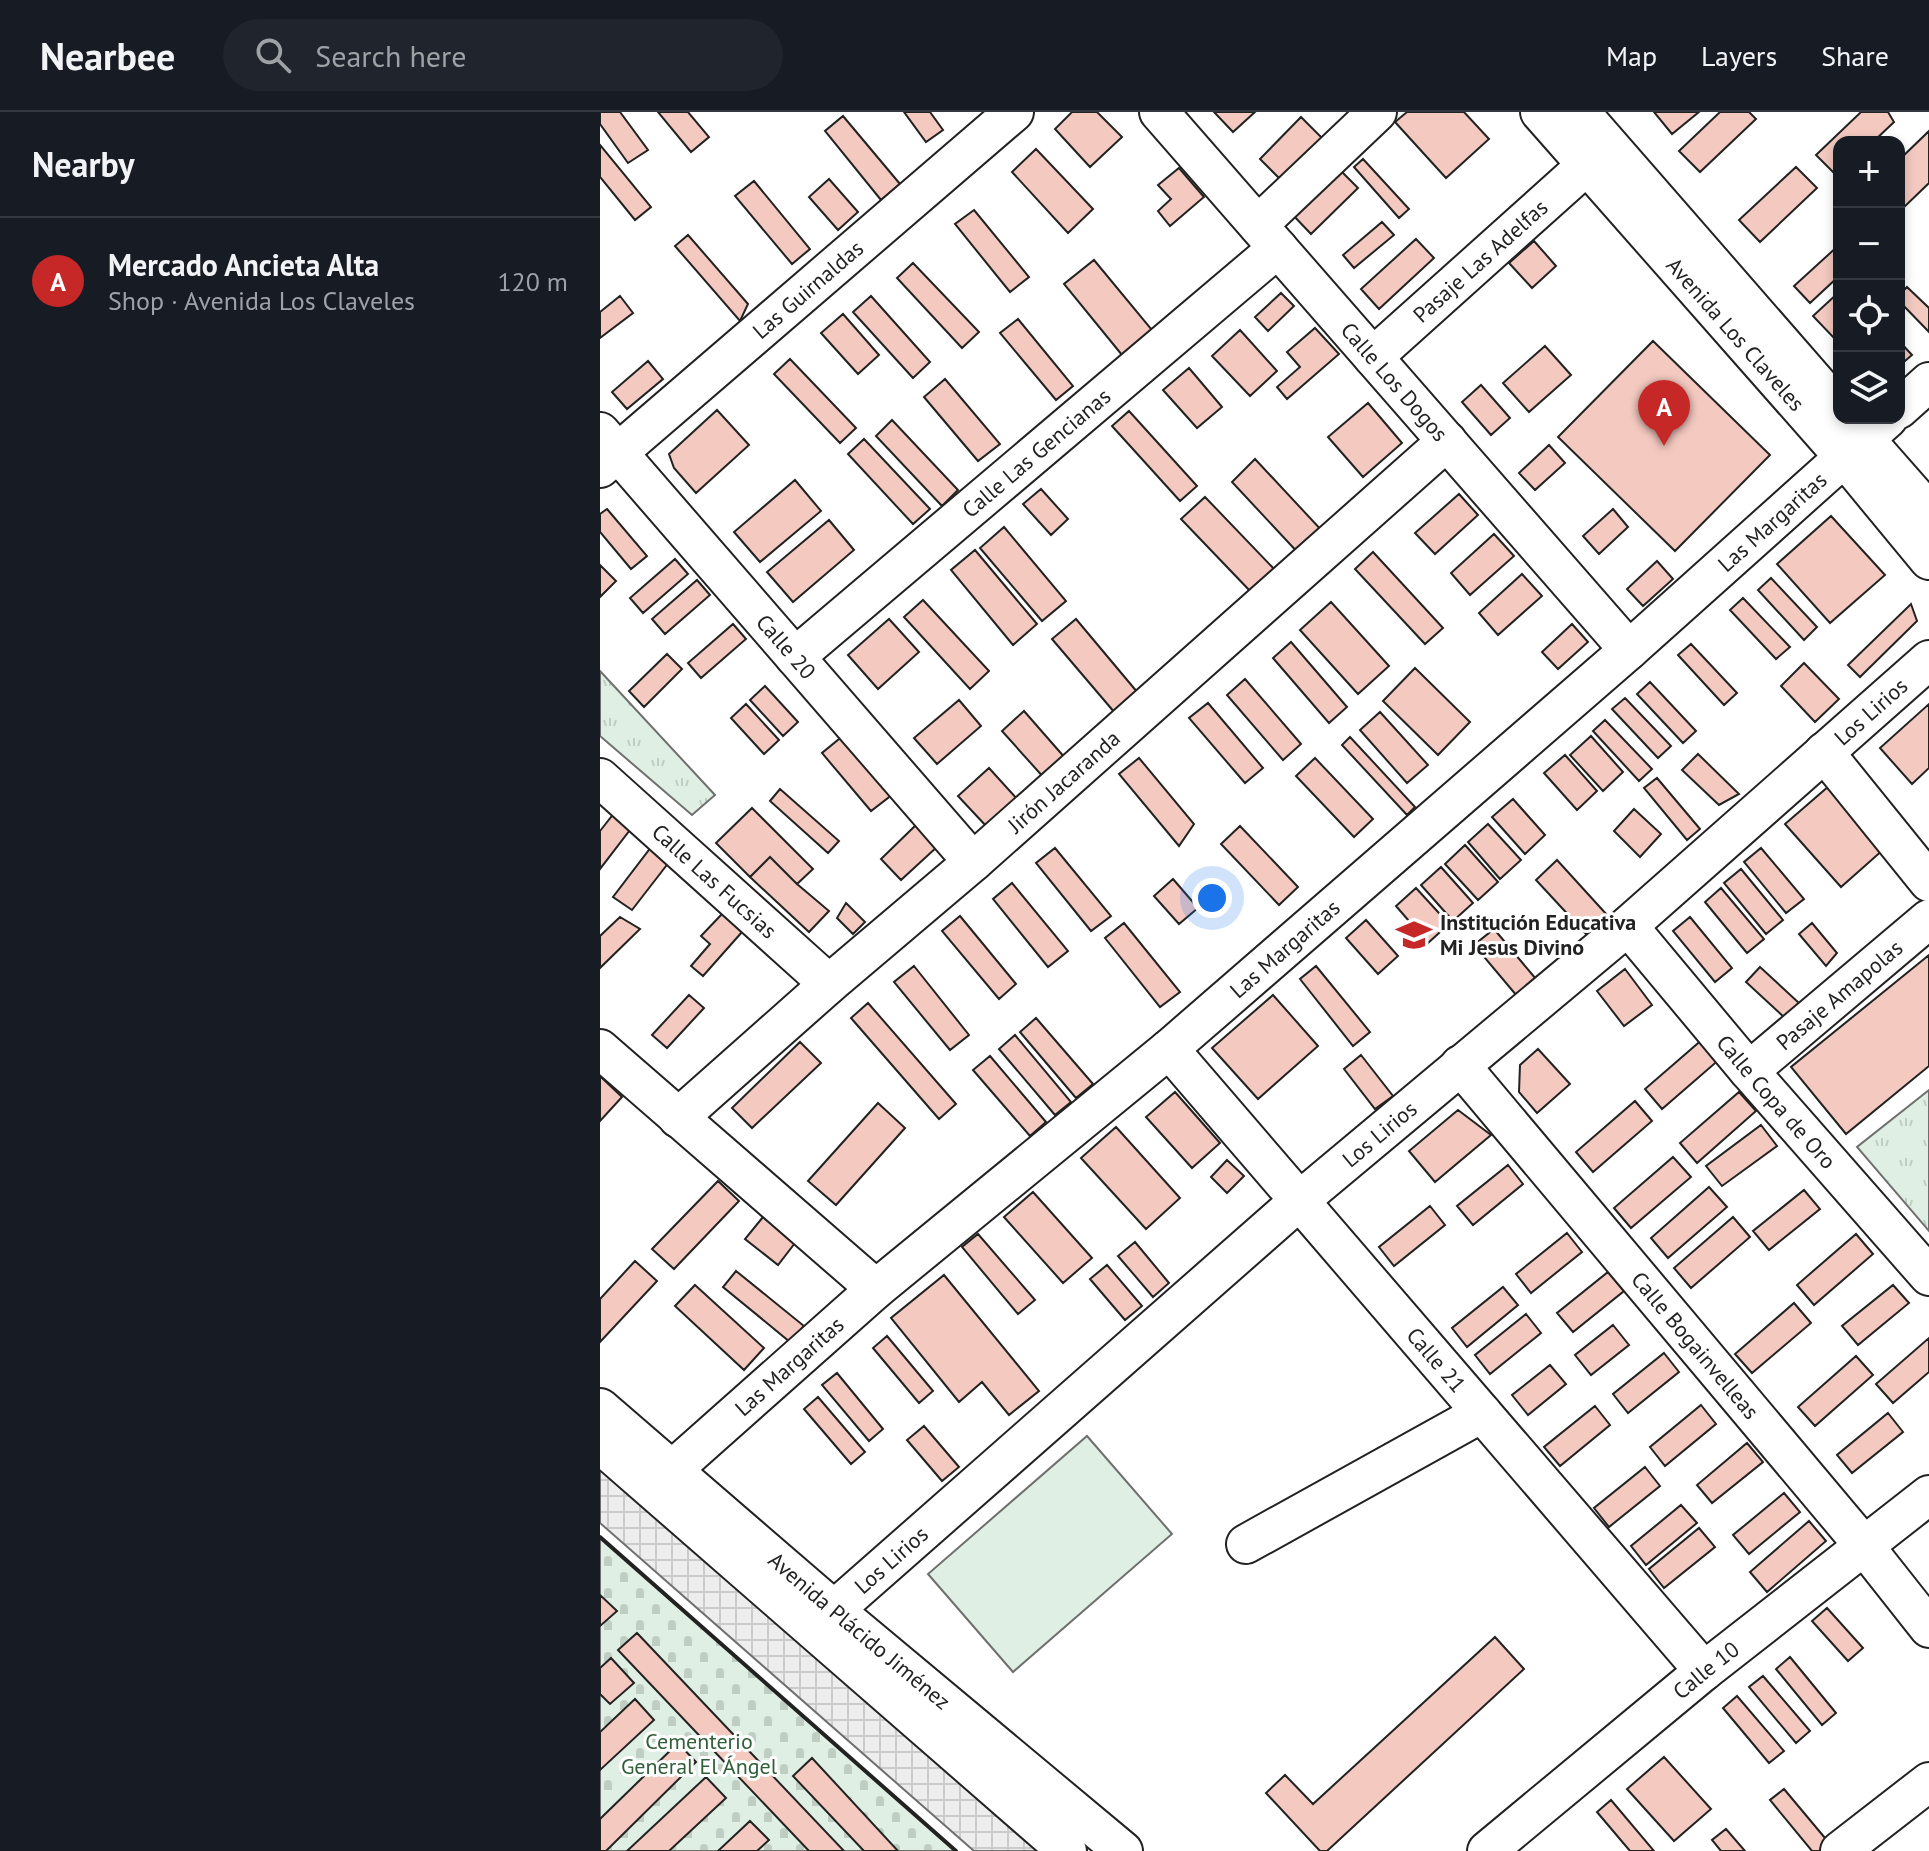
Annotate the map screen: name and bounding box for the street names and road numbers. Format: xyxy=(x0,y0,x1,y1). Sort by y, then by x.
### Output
street label: Pasaje Las Adelfas xyxy=(1407,193,1553,328)
street label: Las Guirnaldas xyxy=(747,234,869,345)
street label: Avenida Los Claveles xyxy=(1663,253,1811,417)
street label: Calle Los Dogos xyxy=(1335,316,1454,447)
street label: Calle Las Gencianas xyxy=(956,382,1116,524)
street label: Las Margaritas xyxy=(1712,466,1832,578)
street label: Calle 20 xyxy=(750,608,822,685)
street label: Los Lirios xyxy=(1828,672,1913,751)
street label: Jirón Jacaranda xyxy=(1001,724,1126,839)
street label: Calle Las Fucsias xyxy=(646,818,783,944)
street label: Las Margaritas xyxy=(1224,893,1345,1004)
street label: Pasaje Amapolas xyxy=(1770,934,1908,1056)
street label: Calle Copa de Oro xyxy=(1711,1029,1842,1175)
street label: Los Lirios xyxy=(1336,1095,1422,1173)
street label: Calle Bogainvelleas xyxy=(1625,1266,1765,1425)
street label: Las Margaritas xyxy=(729,1310,850,1422)
street label: Calle 21 xyxy=(1401,1321,1472,1398)
street label: Los Lirios xyxy=(849,1520,934,1600)
street label: Avenida Plácido Jiménez xyxy=(763,1546,956,1715)
street label: Calle 10 xyxy=(1667,1635,1745,1705)

